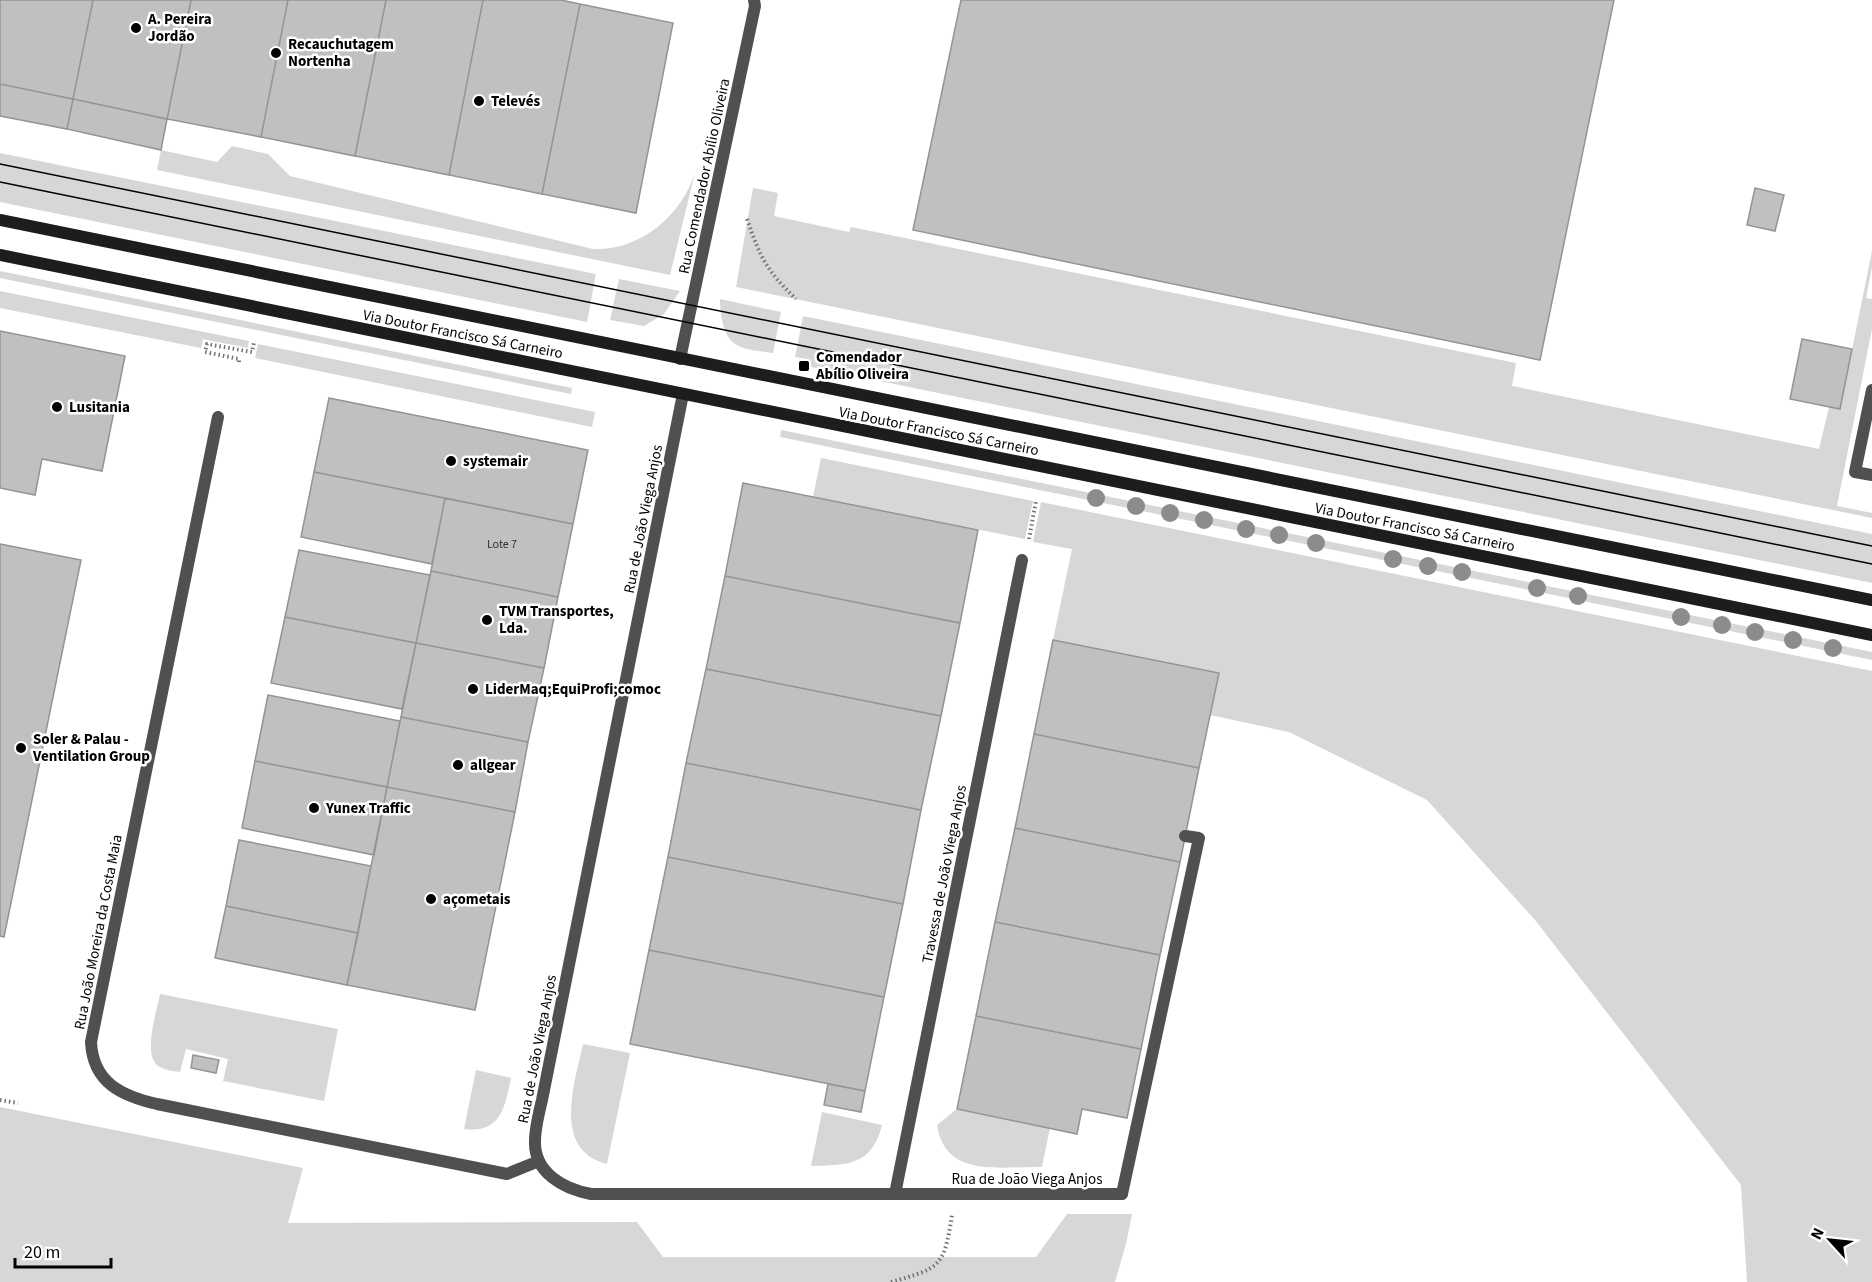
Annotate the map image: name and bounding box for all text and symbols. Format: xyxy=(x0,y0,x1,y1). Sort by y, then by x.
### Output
place label: A. Pereira Jordão xyxy=(147,9,212,47)
marker: A. Pereira Jordão xyxy=(129,21,143,35)
place label: Recauchutagem Nortenha xyxy=(288,34,394,72)
marker: Recauchutagem Nortenha xyxy=(269,46,283,60)
street label: Rua Comendador Abílio Oliveira xyxy=(673,76,735,276)
place label: Televés xyxy=(491,91,540,112)
marker: Televés xyxy=(472,94,486,108)
street label: Via Doutor Francisco Sá Carneiro xyxy=(361,305,565,364)
place label: Comendador Abílio Oliveira xyxy=(815,347,909,385)
marker: Comendador Abílio Oliveira xyxy=(797,359,811,373)
place label: Lusitania xyxy=(69,397,130,418)
marker: Lusitania xyxy=(50,400,64,414)
street label: Via Doutor Francisco Sá Carneiro xyxy=(837,402,1041,461)
street label: Rua de João Viega Anjos xyxy=(619,443,668,595)
place label: systemair xyxy=(463,451,528,472)
marker: systemair xyxy=(444,454,458,468)
street label: Via Doutor Francisco Sá Carneiro xyxy=(1313,498,1517,557)
house number: Lote 7 xyxy=(487,536,517,553)
place label: TVM Transportes, Lda. xyxy=(499,601,614,639)
marker: TVM Transportes, Lda. xyxy=(480,613,494,627)
place label: LiderMaq;EquiProfi;comoc xyxy=(485,679,661,700)
marker: LiderMaq;EquiProfi;comoc xyxy=(466,682,480,696)
place label: Soler & Palau - Ventilation Group xyxy=(32,729,150,767)
marker: Soler & Palau - Ventilation Group xyxy=(14,741,28,755)
place label: allgear xyxy=(470,755,516,776)
marker: allgear xyxy=(451,758,465,772)
street label: Travessa de João Viega Anjos xyxy=(917,783,972,965)
place label: Yunex Traffic xyxy=(325,798,411,819)
marker: Yunex Traffic xyxy=(307,801,321,815)
street label: Rua João Moreira da Costa Maia xyxy=(69,833,128,1031)
place label: açometais xyxy=(443,889,511,910)
marker: açometais xyxy=(424,892,438,906)
street label: Rua de João Viega Anjos xyxy=(513,973,562,1125)
street label: Rua de João Viega Anjos xyxy=(952,1169,1102,1190)
north arrow xyxy=(1800,1210,1860,1270)
text: N xyxy=(1805,1224,1830,1243)
scale bar xyxy=(15,1231,111,1269)
text: 20 m xyxy=(24,1240,60,1265)

